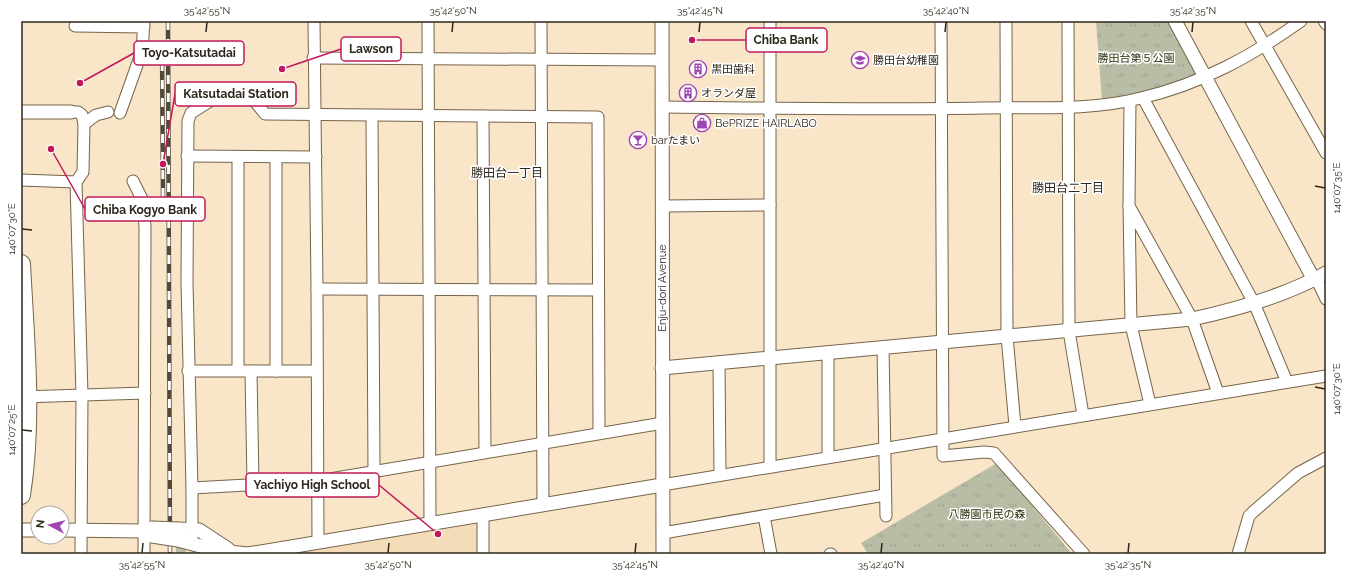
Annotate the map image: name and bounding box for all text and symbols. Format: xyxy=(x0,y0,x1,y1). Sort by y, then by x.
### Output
text: 35°42'55"N xyxy=(184,5,230,16)
text: 35°42'50"N xyxy=(429,5,477,16)
text: 35°42'45"N xyxy=(677,5,723,16)
text: 35°42'40"N xyxy=(923,5,969,16)
text: 35°42'35"N xyxy=(1170,5,1216,16)
callout: Chiba Bank xyxy=(746,28,827,52)
text: Chiba Bank xyxy=(754,33,819,47)
callout: Lawson xyxy=(341,37,401,61)
callout: Toyo-Katsutadai xyxy=(134,41,244,65)
text: Lawson xyxy=(349,42,393,56)
text: Toyo-Katsutadai xyxy=(142,46,236,60)
school or university icon: 勝田台幼稚園 xyxy=(850,50,870,70)
park label: 勝田台第５公園 xyxy=(1098,52,1175,65)
place label: 勝田台幼稚園 xyxy=(873,54,939,67)
building icon: 黒田歯科 xyxy=(688,59,708,79)
place label: 黒田歯科 xyxy=(711,63,755,76)
callout: Katsutadai Station xyxy=(175,82,296,106)
building icon: オランダ屋 xyxy=(678,83,698,103)
text: Katsutadai Station xyxy=(183,87,289,101)
place label: オランダ屋 xyxy=(701,87,756,100)
shop icon: BePRIZE HAIRLABO xyxy=(692,113,712,133)
place label: BePRIZE HAIRLABO xyxy=(715,117,817,130)
bar icon: barたまい xyxy=(628,130,648,150)
place label: barたまい xyxy=(651,134,700,147)
text: 140°07'35"E xyxy=(1331,162,1342,214)
district label: 勝田台一丁目 xyxy=(471,166,543,180)
district label: 勝田台二丁目 xyxy=(1032,181,1104,195)
callout: Chiba Kogyo Bank xyxy=(85,197,205,221)
text: 140°07'30"E xyxy=(6,203,17,255)
text: Chiba Kogyo Bank xyxy=(93,203,197,217)
street label: Enju-dori Avenue xyxy=(656,244,669,332)
text: 140°07'30"E xyxy=(1331,363,1342,415)
text: 140°07'25"E xyxy=(6,404,17,456)
callout: Yachiyo High School xyxy=(246,473,379,497)
text: Yachiyo High School xyxy=(254,478,371,492)
north arrow xyxy=(30,505,70,545)
park label: 八勝園市民の森 xyxy=(949,508,1026,521)
text: N xyxy=(34,519,48,529)
text: 35°42'55"N xyxy=(119,559,165,570)
text: 35°42'50"N xyxy=(364,559,412,570)
text: 35°42'45"N xyxy=(612,559,658,570)
text: 35°42'40"N xyxy=(858,559,904,570)
text: 35°42'35"N xyxy=(1105,559,1151,570)

